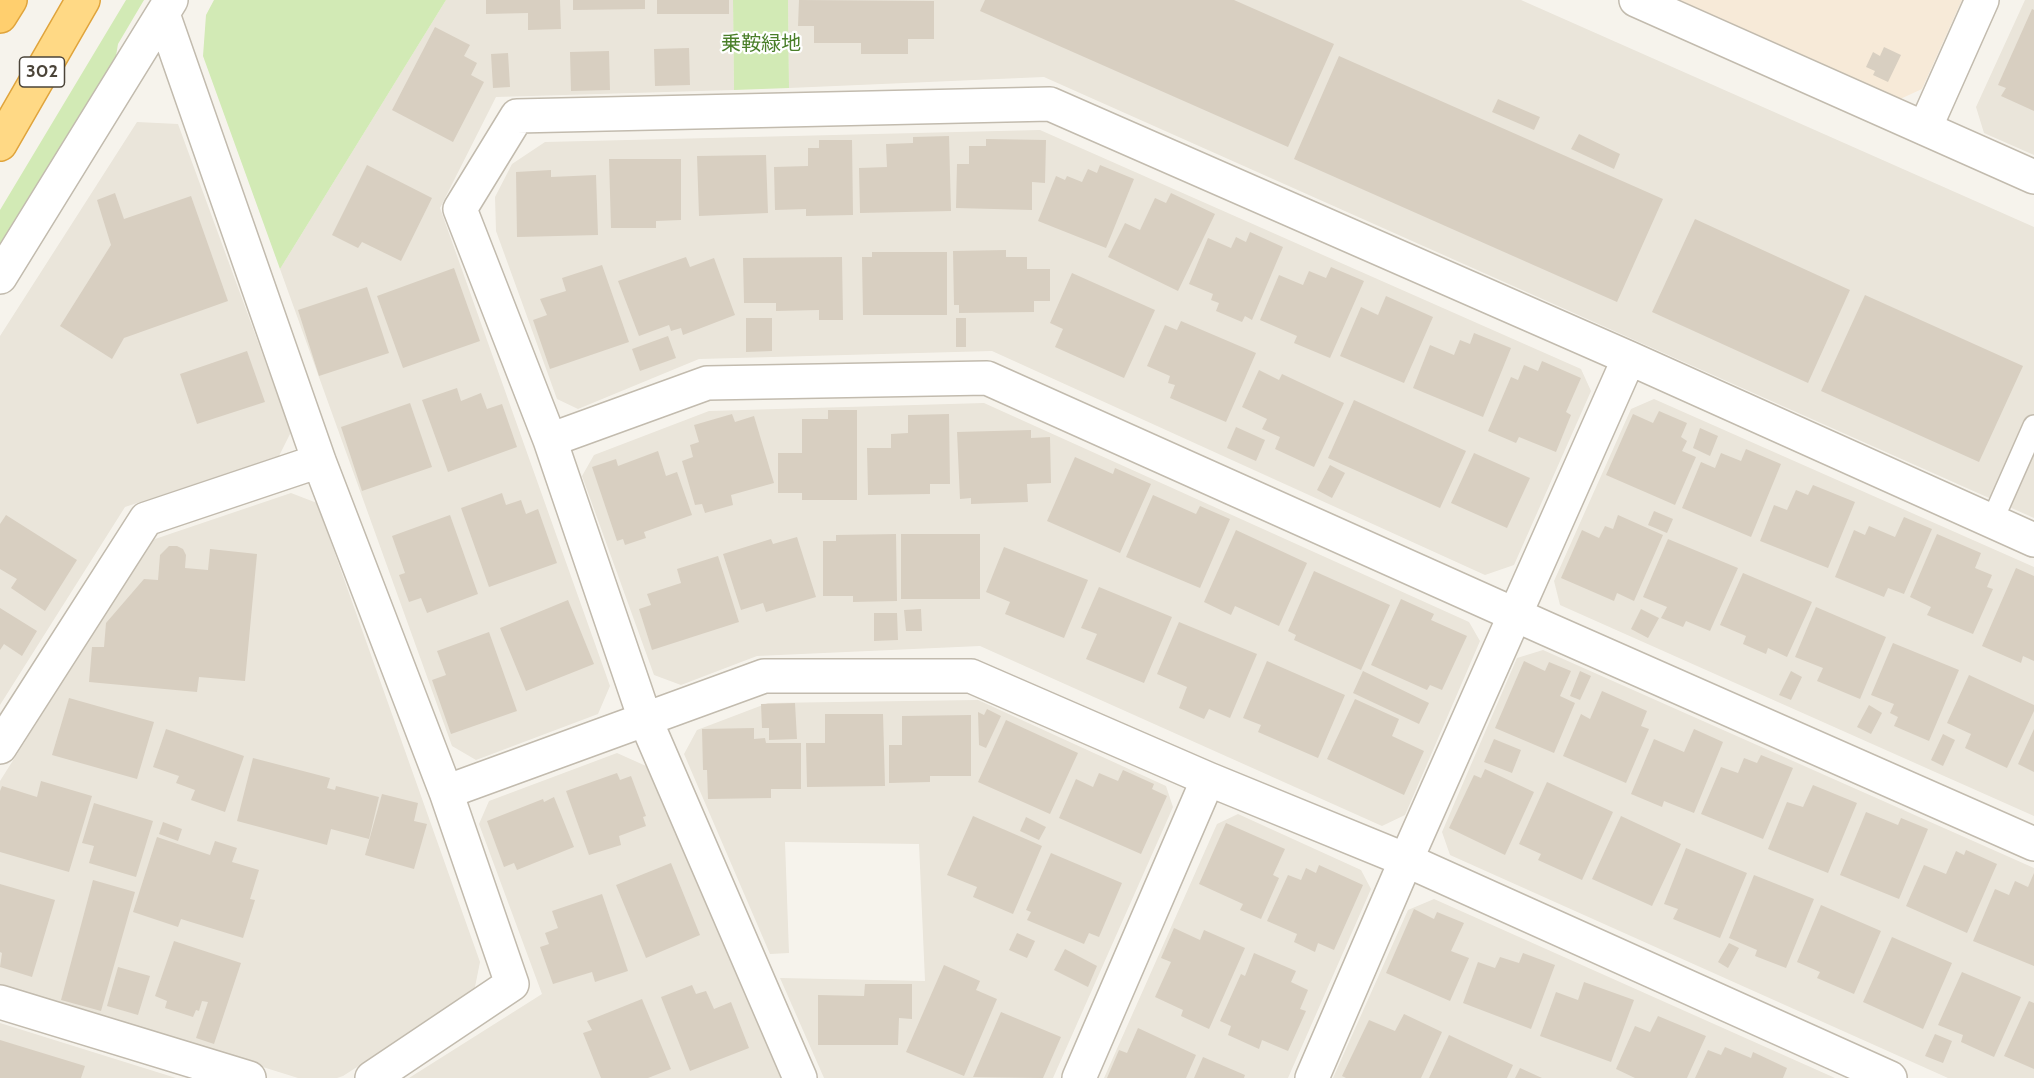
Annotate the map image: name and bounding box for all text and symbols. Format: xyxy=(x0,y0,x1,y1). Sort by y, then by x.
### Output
park label: 乗鞍緑地 xyxy=(721,32,801,56)
road number: 302 xyxy=(20,57,64,87)

